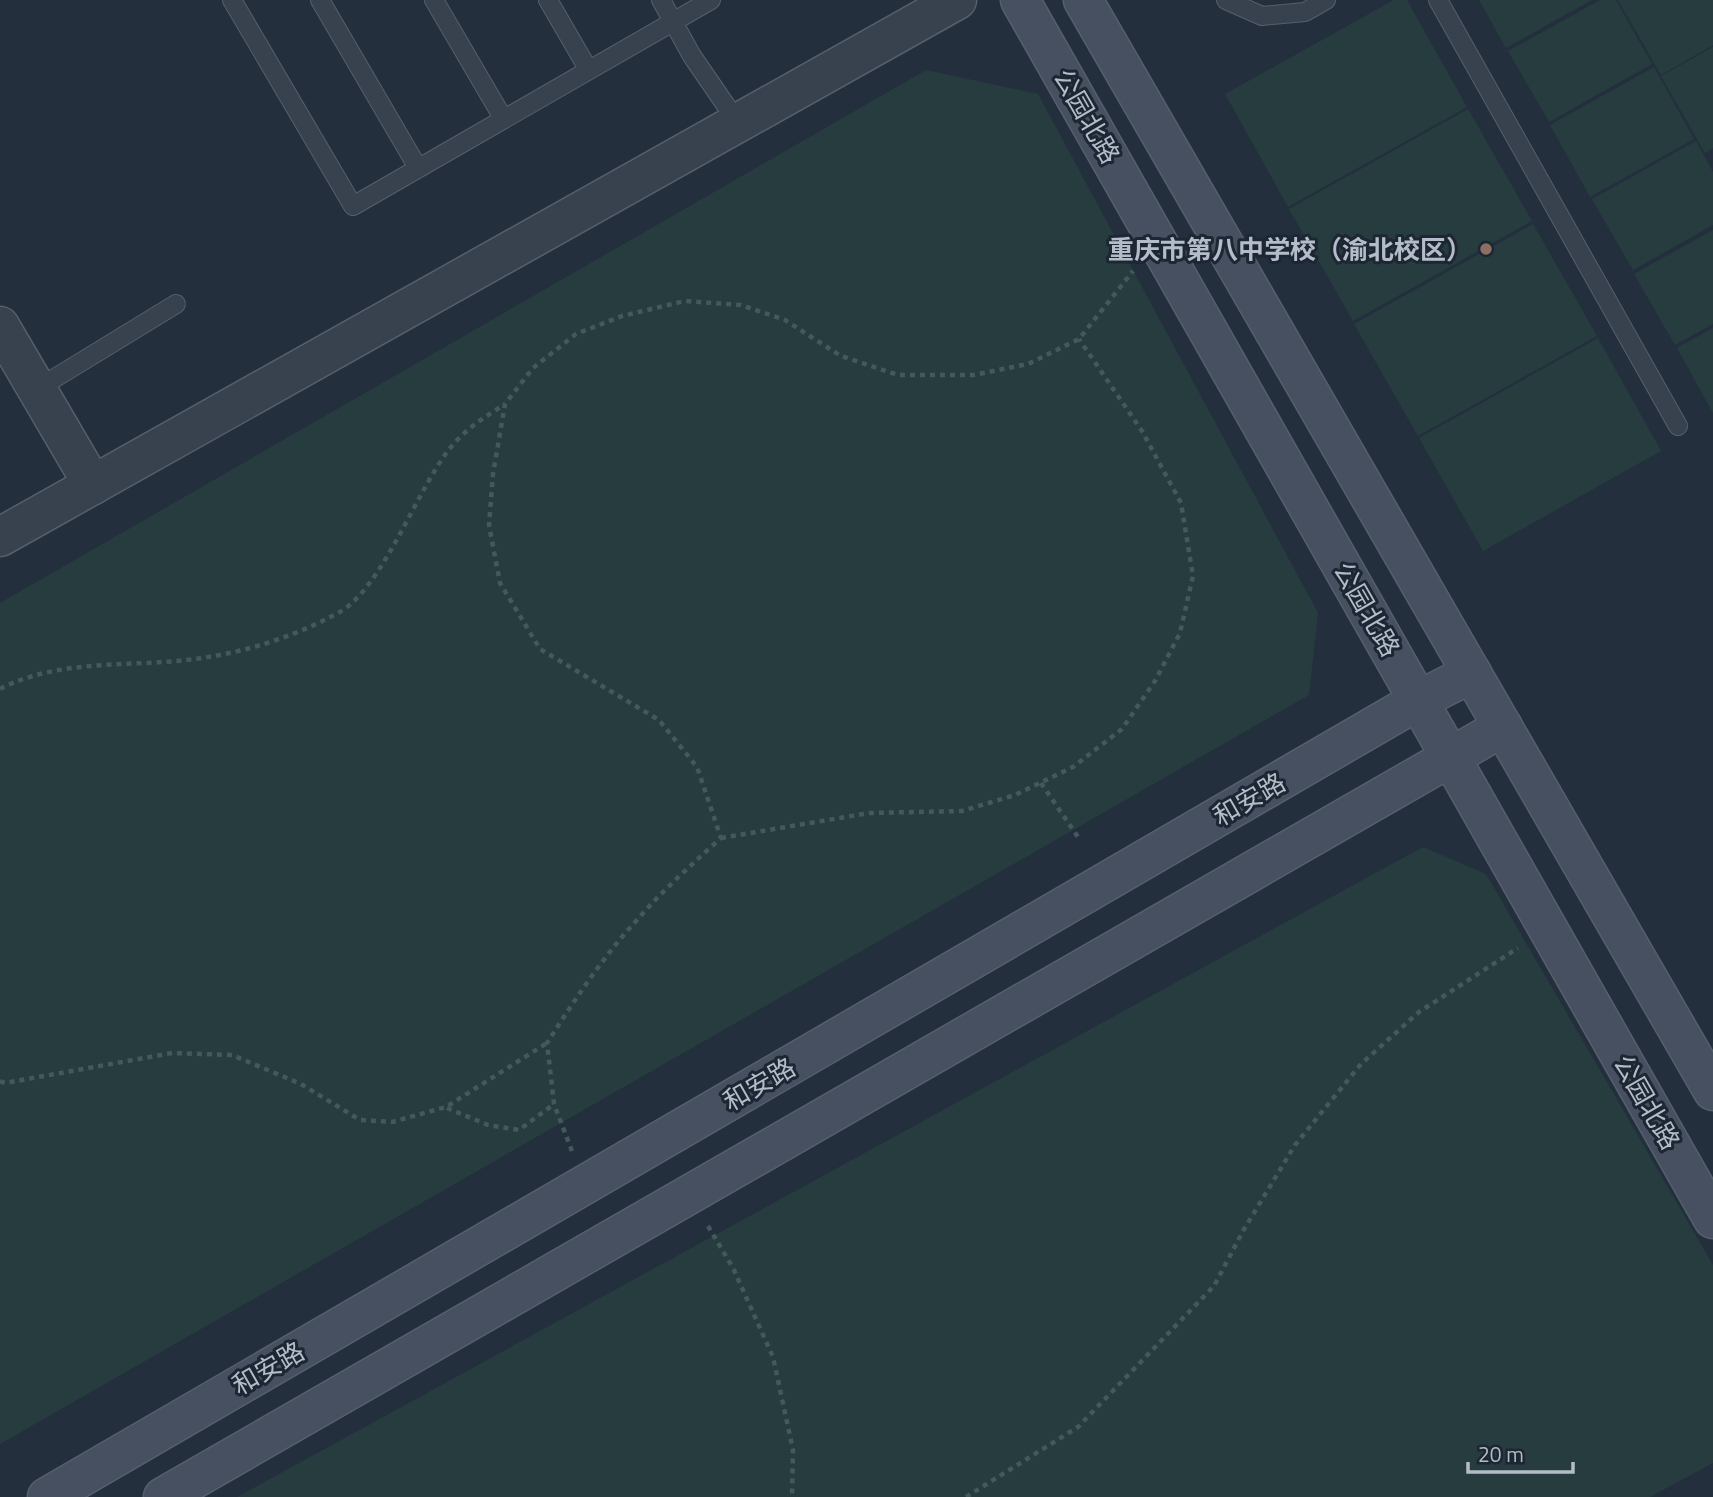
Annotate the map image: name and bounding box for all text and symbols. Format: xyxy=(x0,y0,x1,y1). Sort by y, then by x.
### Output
street label: 公园北路 xyxy=(1044,61,1130,171)
place label: 重庆市第八中学校（渝北校区） xyxy=(1108,230,1472,269)
marker: 重庆市第八中学校（渝北校区） xyxy=(1478,241,1494,257)
street label: 公园北路 xyxy=(1324,554,1410,664)
street label: 和安路 xyxy=(1205,763,1293,835)
street label: 公园北路 xyxy=(1604,1047,1690,1157)
street label: 和安路 xyxy=(715,1048,803,1120)
street label: 和安路 xyxy=(224,1332,312,1404)
scale bar xyxy=(1468,1430,1573,1474)
text: 20 m xyxy=(1478,1438,1524,1470)

